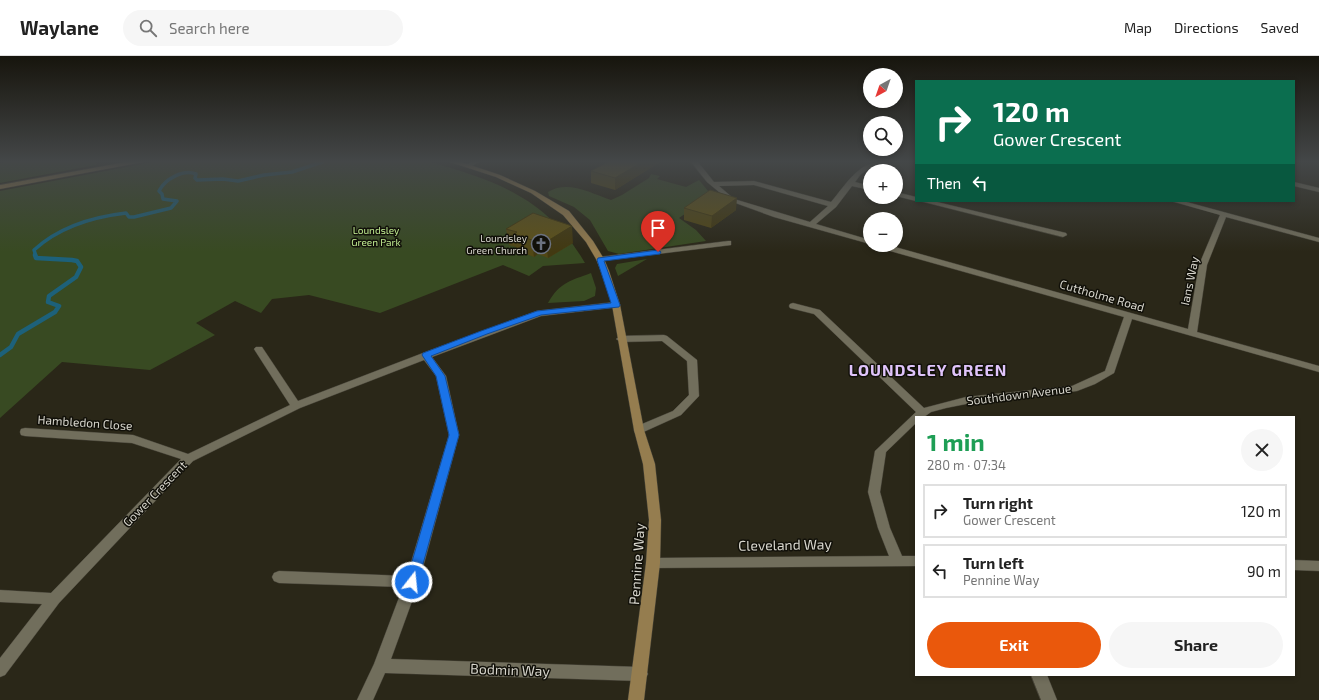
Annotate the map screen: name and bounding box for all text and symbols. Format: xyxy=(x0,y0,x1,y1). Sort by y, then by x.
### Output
search box xyxy=(123,10,403,46)
text: Waylane xyxy=(20,16,99,39)
icon: search xyxy=(137,17,159,39)
text: Search here xyxy=(169,19,250,37)
text: Map xyxy=(1124,19,1152,36)
text: Directions xyxy=(1174,19,1239,36)
text: Saved xyxy=(1261,19,1299,36)
north arrow xyxy=(863,68,903,108)
map controls xyxy=(863,68,903,252)
text: 120 m xyxy=(993,94,1070,128)
icon: right xyxy=(927,96,979,148)
button: search xyxy=(863,116,903,156)
text: Gower Crescent xyxy=(993,128,1121,150)
button: + xyxy=(863,164,903,204)
icon: left xyxy=(969,172,991,194)
text: Then xyxy=(927,174,961,192)
pin xyxy=(641,211,675,252)
button: − xyxy=(863,212,903,252)
icon: arrive xyxy=(647,217,669,239)
park label: Loundsley Green Park xyxy=(351,224,401,248)
place label: Loundsley Green Church xyxy=(466,232,528,256)
church icon: Loundsley Green Church xyxy=(530,233,552,255)
street label: Ians Way xyxy=(1177,255,1201,306)
street label: Cuttholme Road xyxy=(1058,276,1146,314)
district label: LOUNDSLEY GREEN xyxy=(849,360,1007,379)
street label: Southdown Avenue xyxy=(966,381,1072,407)
street label: Hambledon Close xyxy=(37,412,133,432)
text: 1 min xyxy=(927,427,985,456)
button: close xyxy=(1241,429,1283,471)
street label: Gower Crescent xyxy=(119,457,189,529)
text: 280 m · 07:34 xyxy=(927,457,1006,473)
text: Turn right xyxy=(963,494,1033,512)
icon: right xyxy=(929,500,951,522)
text: 120 m xyxy=(1241,502,1281,520)
text: Gower Crescent xyxy=(963,512,1056,528)
street label: Pennine Way xyxy=(625,522,648,606)
street label: Cleveland Way xyxy=(738,535,833,554)
text: Turn left xyxy=(963,554,1024,572)
icon: left xyxy=(929,560,951,582)
position arrow xyxy=(391,561,433,603)
text: 90 m xyxy=(1247,562,1281,580)
text: Pennine Way xyxy=(963,572,1039,588)
button: Exit xyxy=(927,622,1101,668)
button: Share xyxy=(1109,622,1283,668)
street label: Bodmin Way xyxy=(470,660,551,679)

